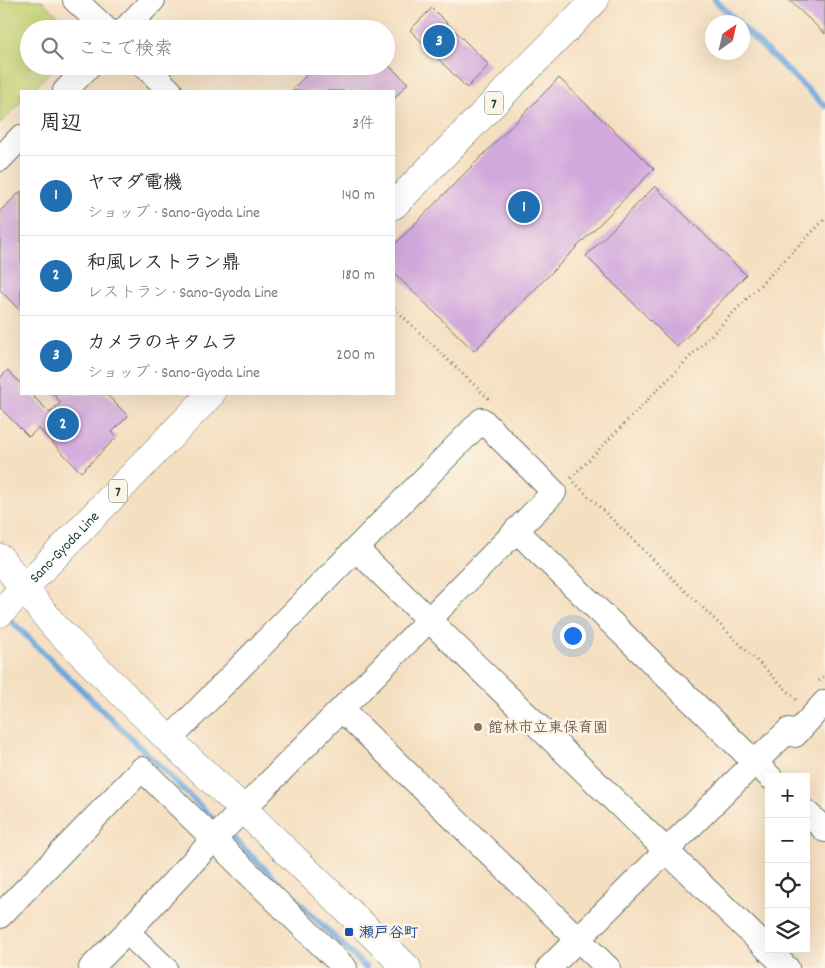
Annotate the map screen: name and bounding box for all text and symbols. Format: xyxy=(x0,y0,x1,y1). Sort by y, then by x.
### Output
north arrow xyxy=(705,15,750,60)
search box xyxy=(20,20,395,75)
pin: 3 xyxy=(423,22,455,60)
icon: search xyxy=(38,34,66,62)
text: ここで検索 xyxy=(78,37,173,64)
road number: 7 xyxy=(485,92,503,115)
text: 周辺 xyxy=(40,110,82,140)
text: 3件 xyxy=(352,113,375,136)
text: ヤマダ電機 xyxy=(87,171,182,198)
text: 1 xyxy=(54,184,58,207)
text: 140 m xyxy=(341,184,375,207)
pin: 1 xyxy=(508,188,540,226)
text: ショップ · Sano-Gyoda Line xyxy=(87,202,260,225)
text: 和風レストラン鼎 xyxy=(87,251,241,278)
text: 2 xyxy=(53,264,60,287)
text: 180 m xyxy=(342,264,375,287)
text: レストラン · Sano-Gyoda Line xyxy=(87,282,278,305)
text: カメラのキタムラ xyxy=(87,331,239,358)
text: 3 xyxy=(52,344,60,367)
text: 200 m xyxy=(336,344,375,367)
text: ショップ · Sano-Gyoda Line xyxy=(87,362,260,385)
pin: 2 xyxy=(47,405,79,443)
road number: 7 xyxy=(109,480,127,502)
street label: Sano-Gyoda Line xyxy=(25,507,106,589)
your location xyxy=(560,623,586,649)
place label: 館林市立東保育園 xyxy=(488,718,608,740)
marker: 館林市立東保育園 xyxy=(472,721,484,733)
map controls xyxy=(765,773,810,953)
button: + xyxy=(765,773,810,818)
button: − xyxy=(765,818,810,863)
button: locate xyxy=(765,863,810,908)
button: layers xyxy=(765,908,810,953)
place label: 瀬戸谷町 xyxy=(359,923,419,945)
marker: 瀬戸谷町 xyxy=(343,926,355,938)

